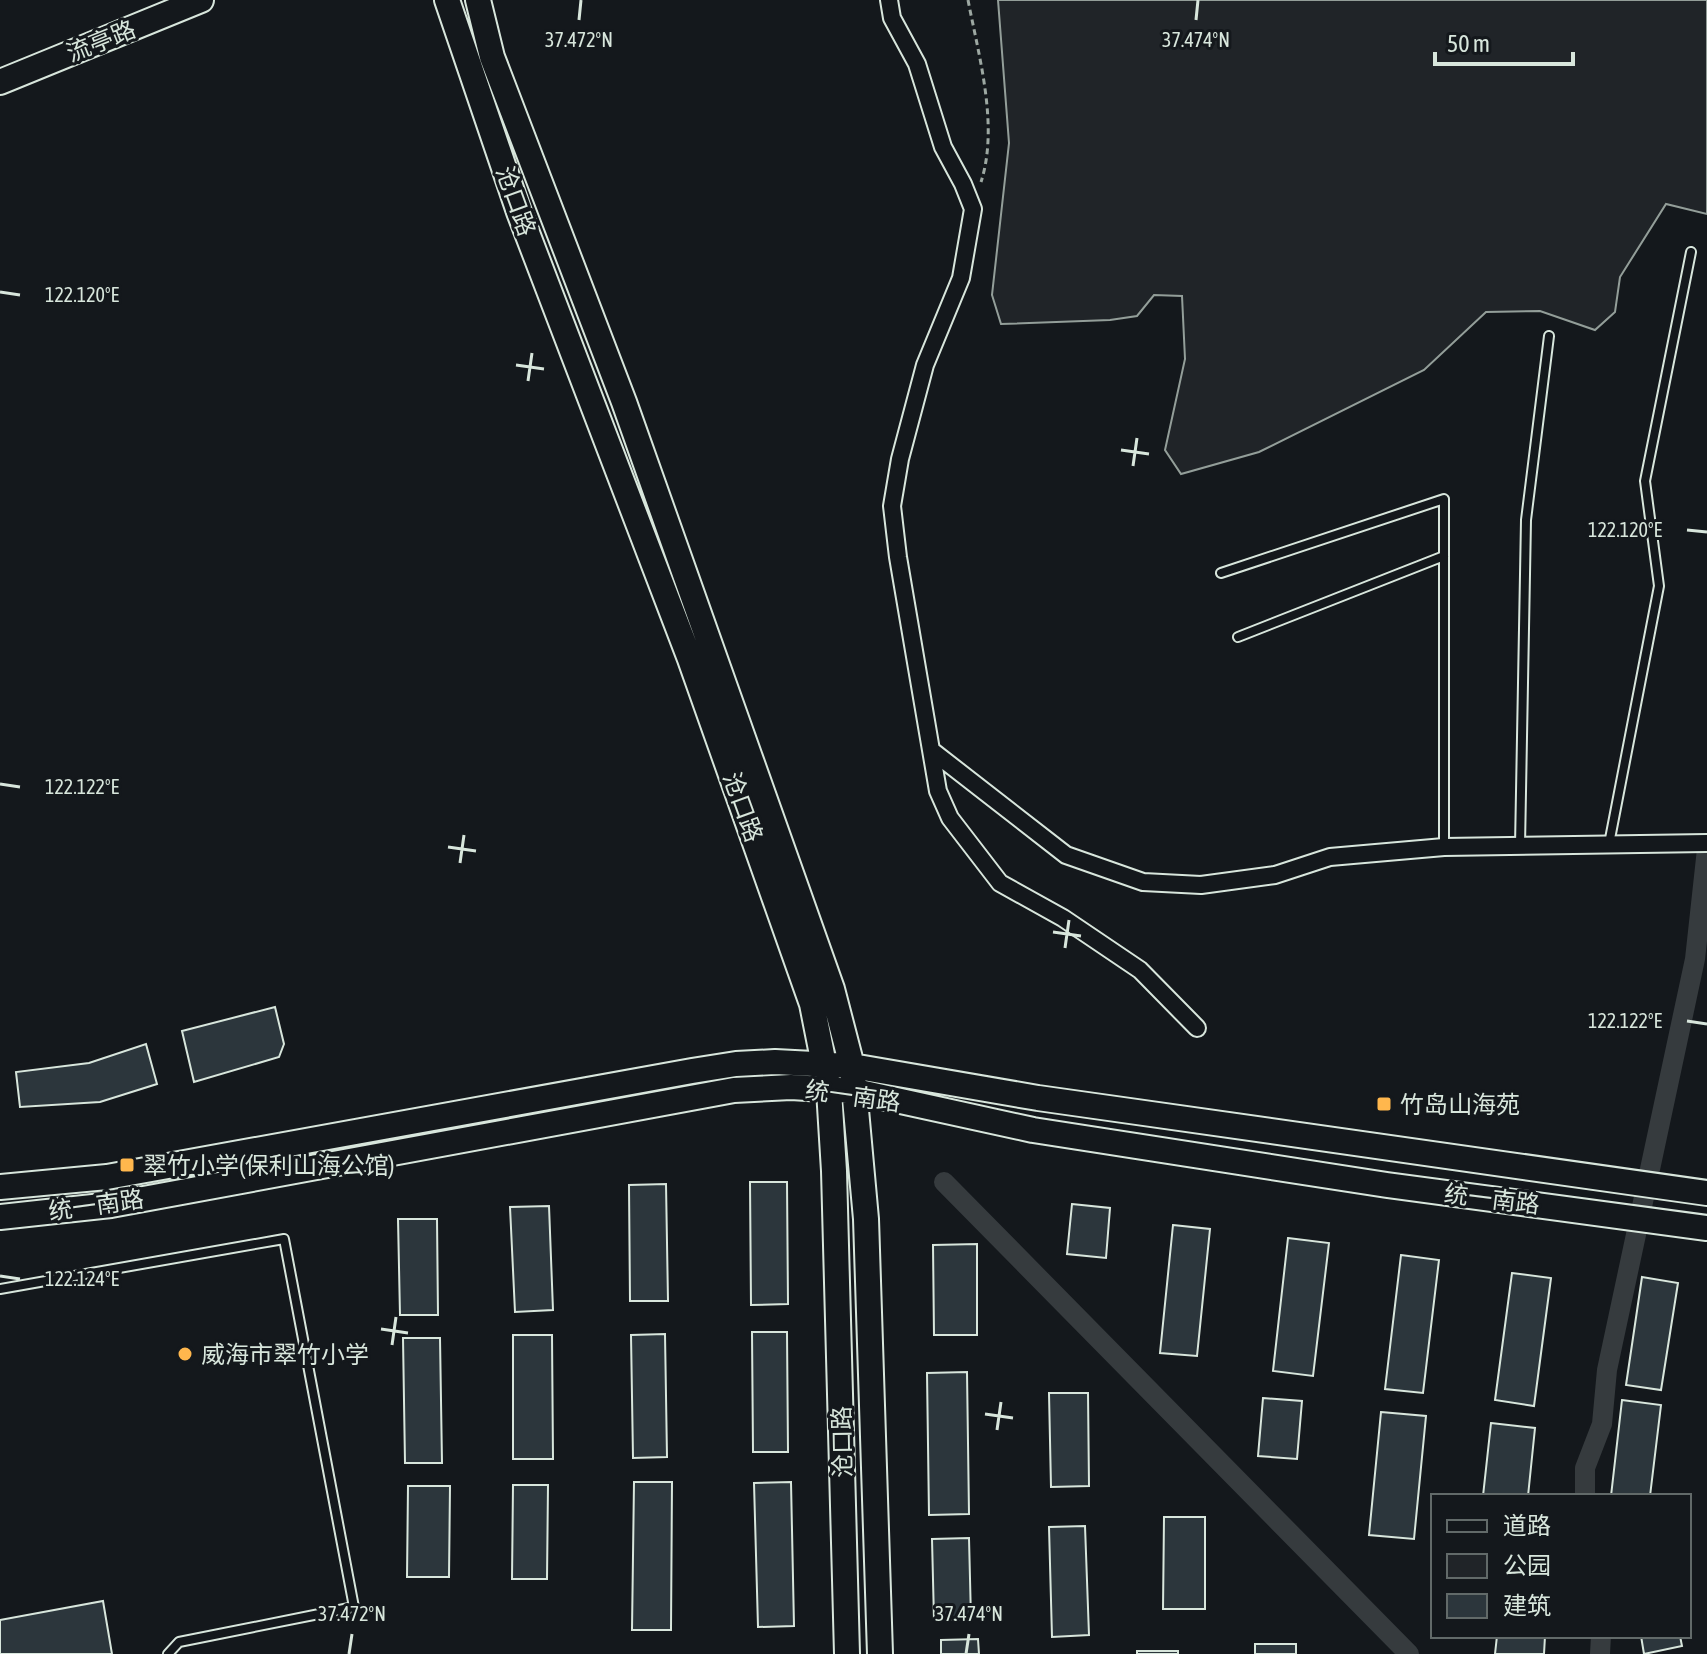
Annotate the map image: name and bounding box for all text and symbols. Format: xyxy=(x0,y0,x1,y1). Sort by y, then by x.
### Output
street label: 流亭路 xyxy=(63,15,139,67)
scale bar xyxy=(1435,16,1573,66)
text: 37.472°N xyxy=(545,28,613,51)
text: 37.474°N xyxy=(1162,28,1230,51)
text: 50 m xyxy=(1447,30,1490,57)
street label: 沧口路 xyxy=(491,163,541,239)
text: 122.120°E xyxy=(45,283,119,306)
text: 122.120°E xyxy=(1588,518,1662,541)
street label: 沧口路 xyxy=(718,769,768,845)
text: 122.122°E xyxy=(45,775,119,798)
text: 122.122°E xyxy=(1588,1009,1662,1032)
street label: 统一南路 xyxy=(804,1076,902,1116)
place label: 竹岛山海苑 xyxy=(1400,1091,1520,1118)
marker: 竹岛山海苑 xyxy=(1375,1095,1393,1113)
place label: 翠竹小学(保利山海公馆) xyxy=(143,1152,395,1179)
marker: 翠竹小学(保利山海公馆) xyxy=(118,1156,136,1174)
street label: 统一南路 xyxy=(1443,1180,1541,1218)
street label: 统一南路 xyxy=(47,1185,145,1225)
text: 122.124°E xyxy=(45,1267,119,1290)
place label: 威海市翠竹小学 xyxy=(201,1341,369,1368)
marker: 威海市翠竹小学 xyxy=(176,1345,194,1363)
street label: 沧口路 xyxy=(828,1406,856,1478)
legend xyxy=(1431,1494,1691,1638)
text: 道路 xyxy=(1503,1512,1551,1539)
text: 公园 xyxy=(1503,1552,1551,1579)
text: 建筑 xyxy=(1503,1592,1551,1619)
text: 37.472°N xyxy=(318,1602,386,1625)
text: 37.474°N xyxy=(935,1602,1003,1625)

